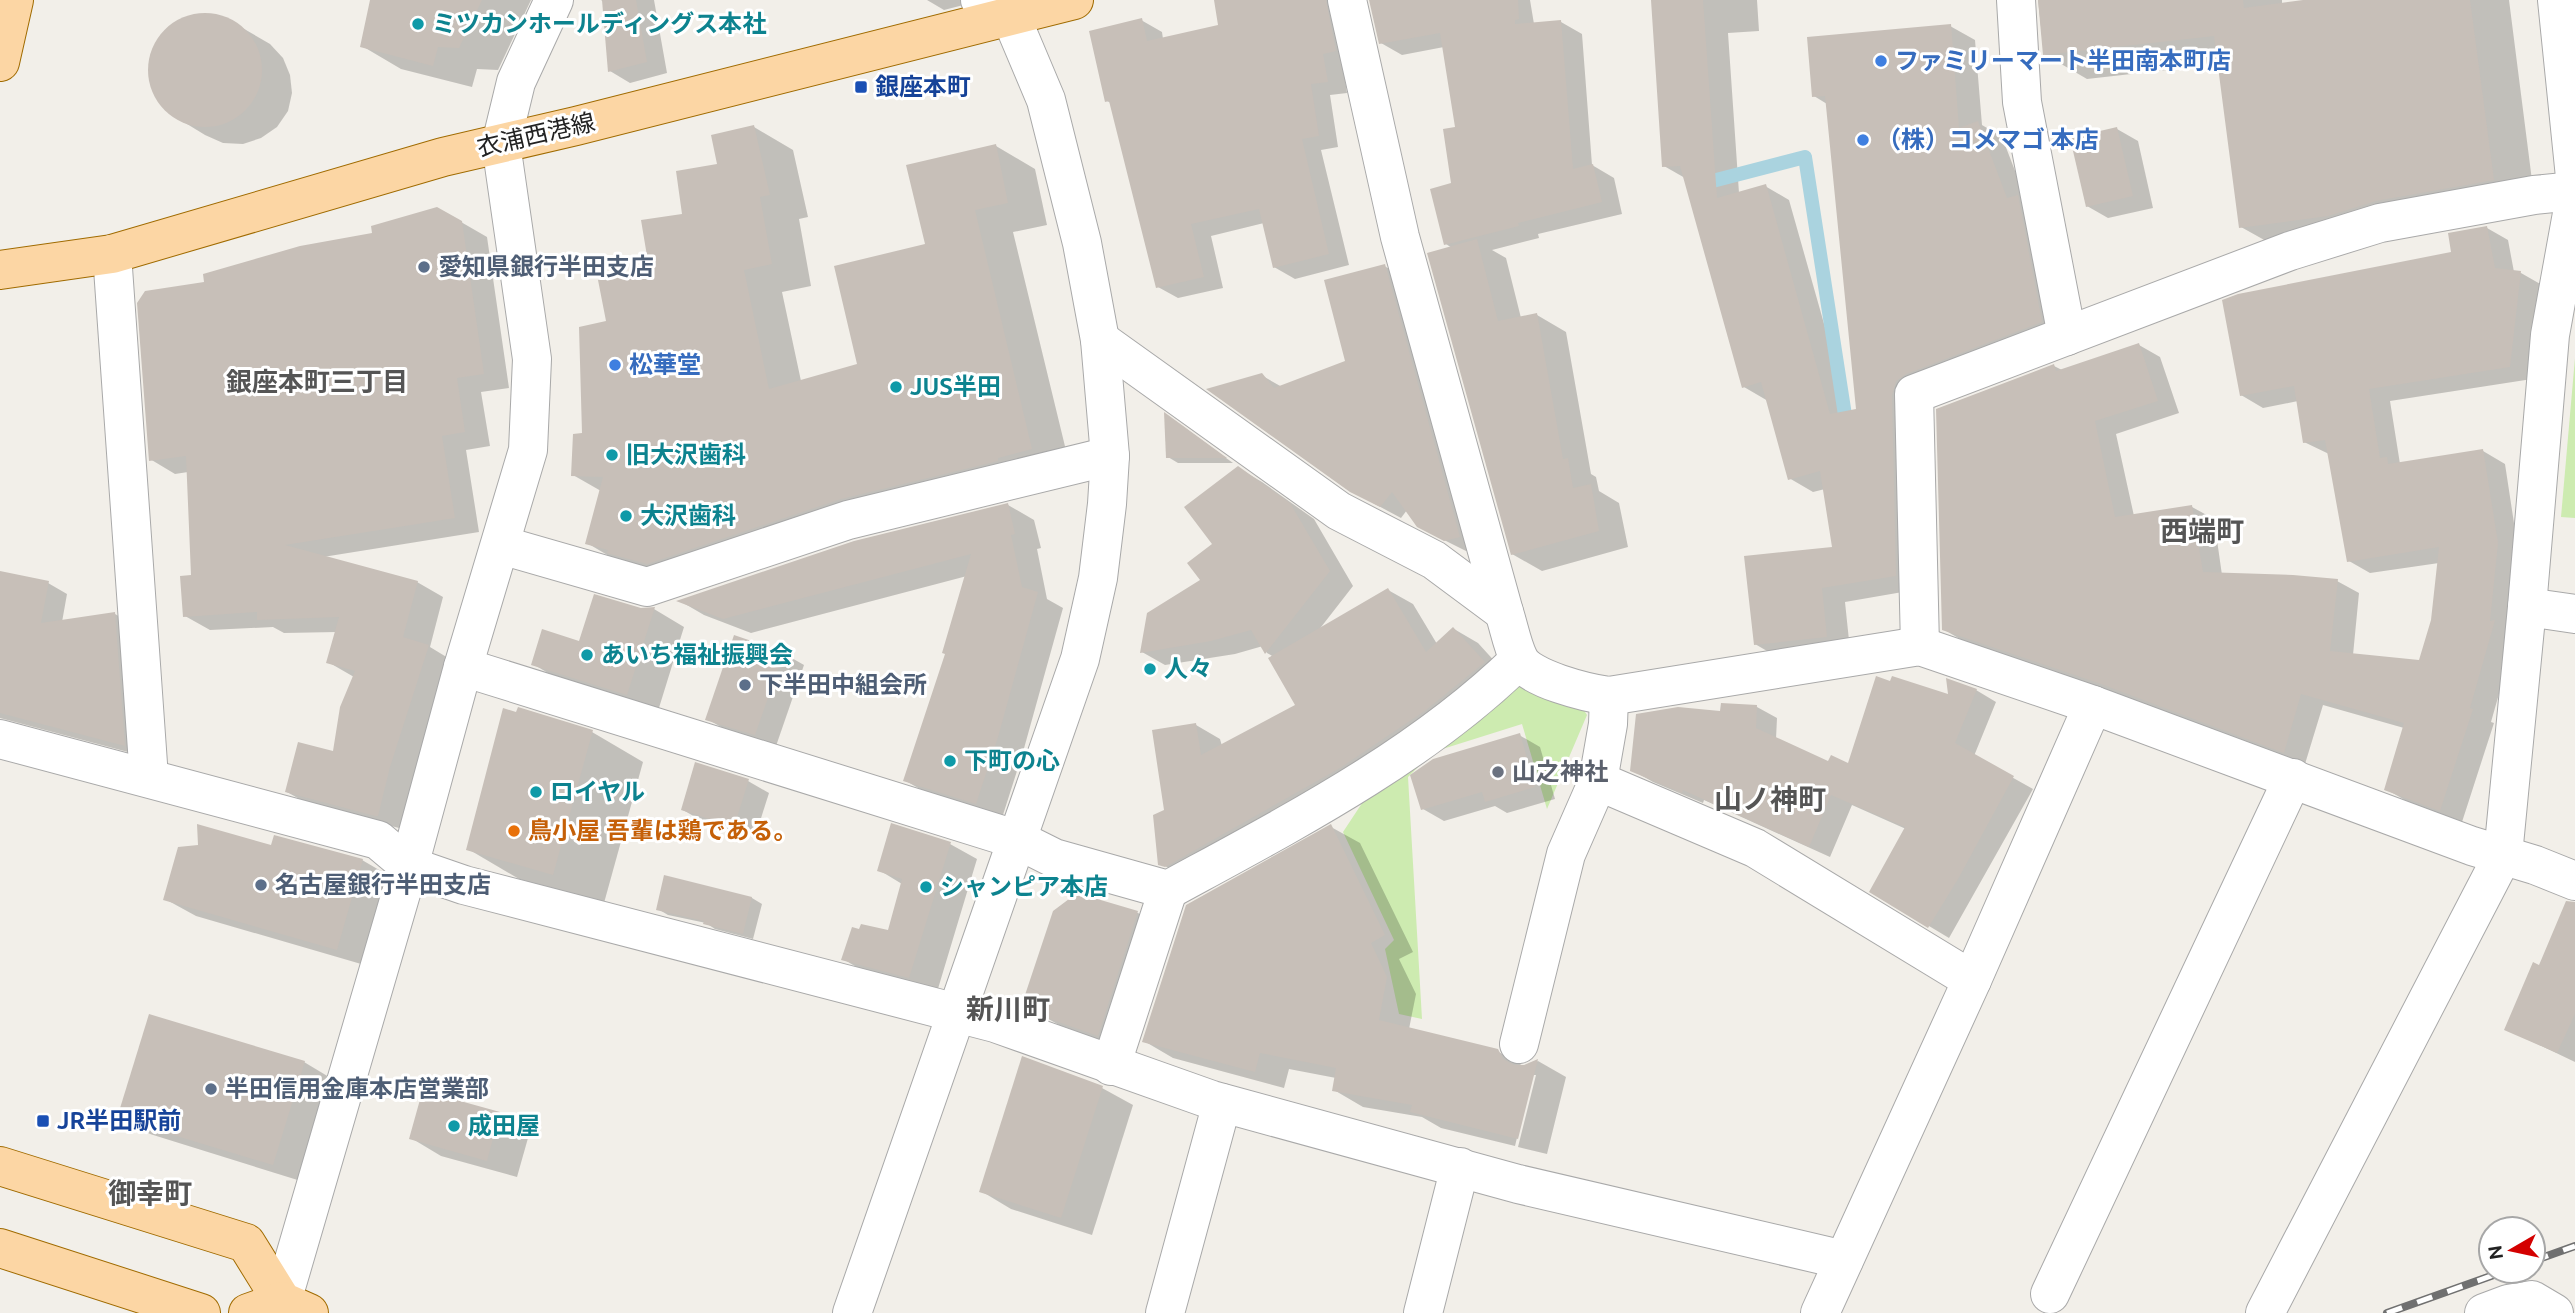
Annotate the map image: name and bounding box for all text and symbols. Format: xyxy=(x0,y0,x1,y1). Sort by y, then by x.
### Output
place label: ミツカンホールディングス本社 xyxy=(432,10,766,37)
marker: ミツカンホールディングス本社 xyxy=(410,16,426,32)
place label: ファミリーマート半田南本町店 xyxy=(1895,47,2231,74)
marker: ファミリーマート半田南本町店 xyxy=(1873,53,1889,69)
place label: 銀座本町 xyxy=(875,73,971,100)
marker: 銀座本町 xyxy=(853,79,869,95)
street label: 衣浦西港線 xyxy=(474,108,597,161)
place label: （株）コメマゴ 本店 xyxy=(1877,126,2099,153)
marker: （株）コメマゴ 本店 xyxy=(1855,132,1871,148)
place label: 愛知県銀行半田支店 xyxy=(438,253,654,280)
marker: 愛知県銀行半田支店 xyxy=(416,259,432,275)
place label: 松華堂 xyxy=(629,351,701,378)
marker: 松華堂 xyxy=(607,357,623,373)
district label: 銀座本町三丁目 xyxy=(226,367,408,396)
place label: JUS半田 xyxy=(910,373,1001,400)
marker: JUS半田 xyxy=(888,379,904,395)
place label: 旧大沢歯科 xyxy=(626,441,746,468)
marker: 旧大沢歯科 xyxy=(604,447,620,463)
place label: 大沢歯科 xyxy=(640,502,736,529)
marker: 大沢歯科 xyxy=(618,508,634,524)
district label: 西端町 xyxy=(2160,515,2244,546)
place label: あいち福祉振興会 xyxy=(601,641,793,668)
marker: あいち福祉振興会 xyxy=(579,647,595,663)
place label: 人々 xyxy=(1164,655,1212,682)
marker: 人々 xyxy=(1142,661,1158,677)
place label: 下半田中組会所 xyxy=(759,671,927,698)
marker: 下半田中組会所 xyxy=(737,677,753,693)
place label: 下町の心 xyxy=(964,747,1060,774)
marker: 下町の心 xyxy=(942,753,958,769)
place label: 山之神社 xyxy=(1512,758,1608,785)
marker: 山之神社 xyxy=(1490,764,1506,780)
place label: ロイヤル xyxy=(550,778,645,805)
district label: 山ノ神町 xyxy=(1714,783,1826,814)
marker: ロイヤル xyxy=(528,784,544,800)
place label: 鳥小屋 吾輩は鶏である。 xyxy=(528,817,797,844)
marker: 鳥小屋 吾輩は鶏である。 xyxy=(506,823,522,839)
place label: 名古屋銀行半田支店 xyxy=(275,871,491,898)
place label: シャンピア本店 xyxy=(940,873,1108,900)
marker: 名古屋銀行半田支店 xyxy=(253,877,269,893)
marker: シャンピア本店 xyxy=(918,879,934,895)
district label: 新川町 xyxy=(966,993,1050,1024)
place label: 半田信用金庫本店営業部 xyxy=(225,1075,489,1102)
marker: 半田信用金庫本店営業部 xyxy=(203,1081,219,1097)
place label: JR半田駅前 xyxy=(57,1107,181,1134)
place label: 成田屋 xyxy=(468,1112,540,1139)
marker: JR半田駅前 xyxy=(35,1113,51,1129)
marker: 成田屋 xyxy=(446,1118,462,1134)
district label: 御幸町 xyxy=(108,1177,192,1208)
north arrow xyxy=(2477,1215,2547,1285)
text: N xyxy=(2483,1244,2507,1261)

